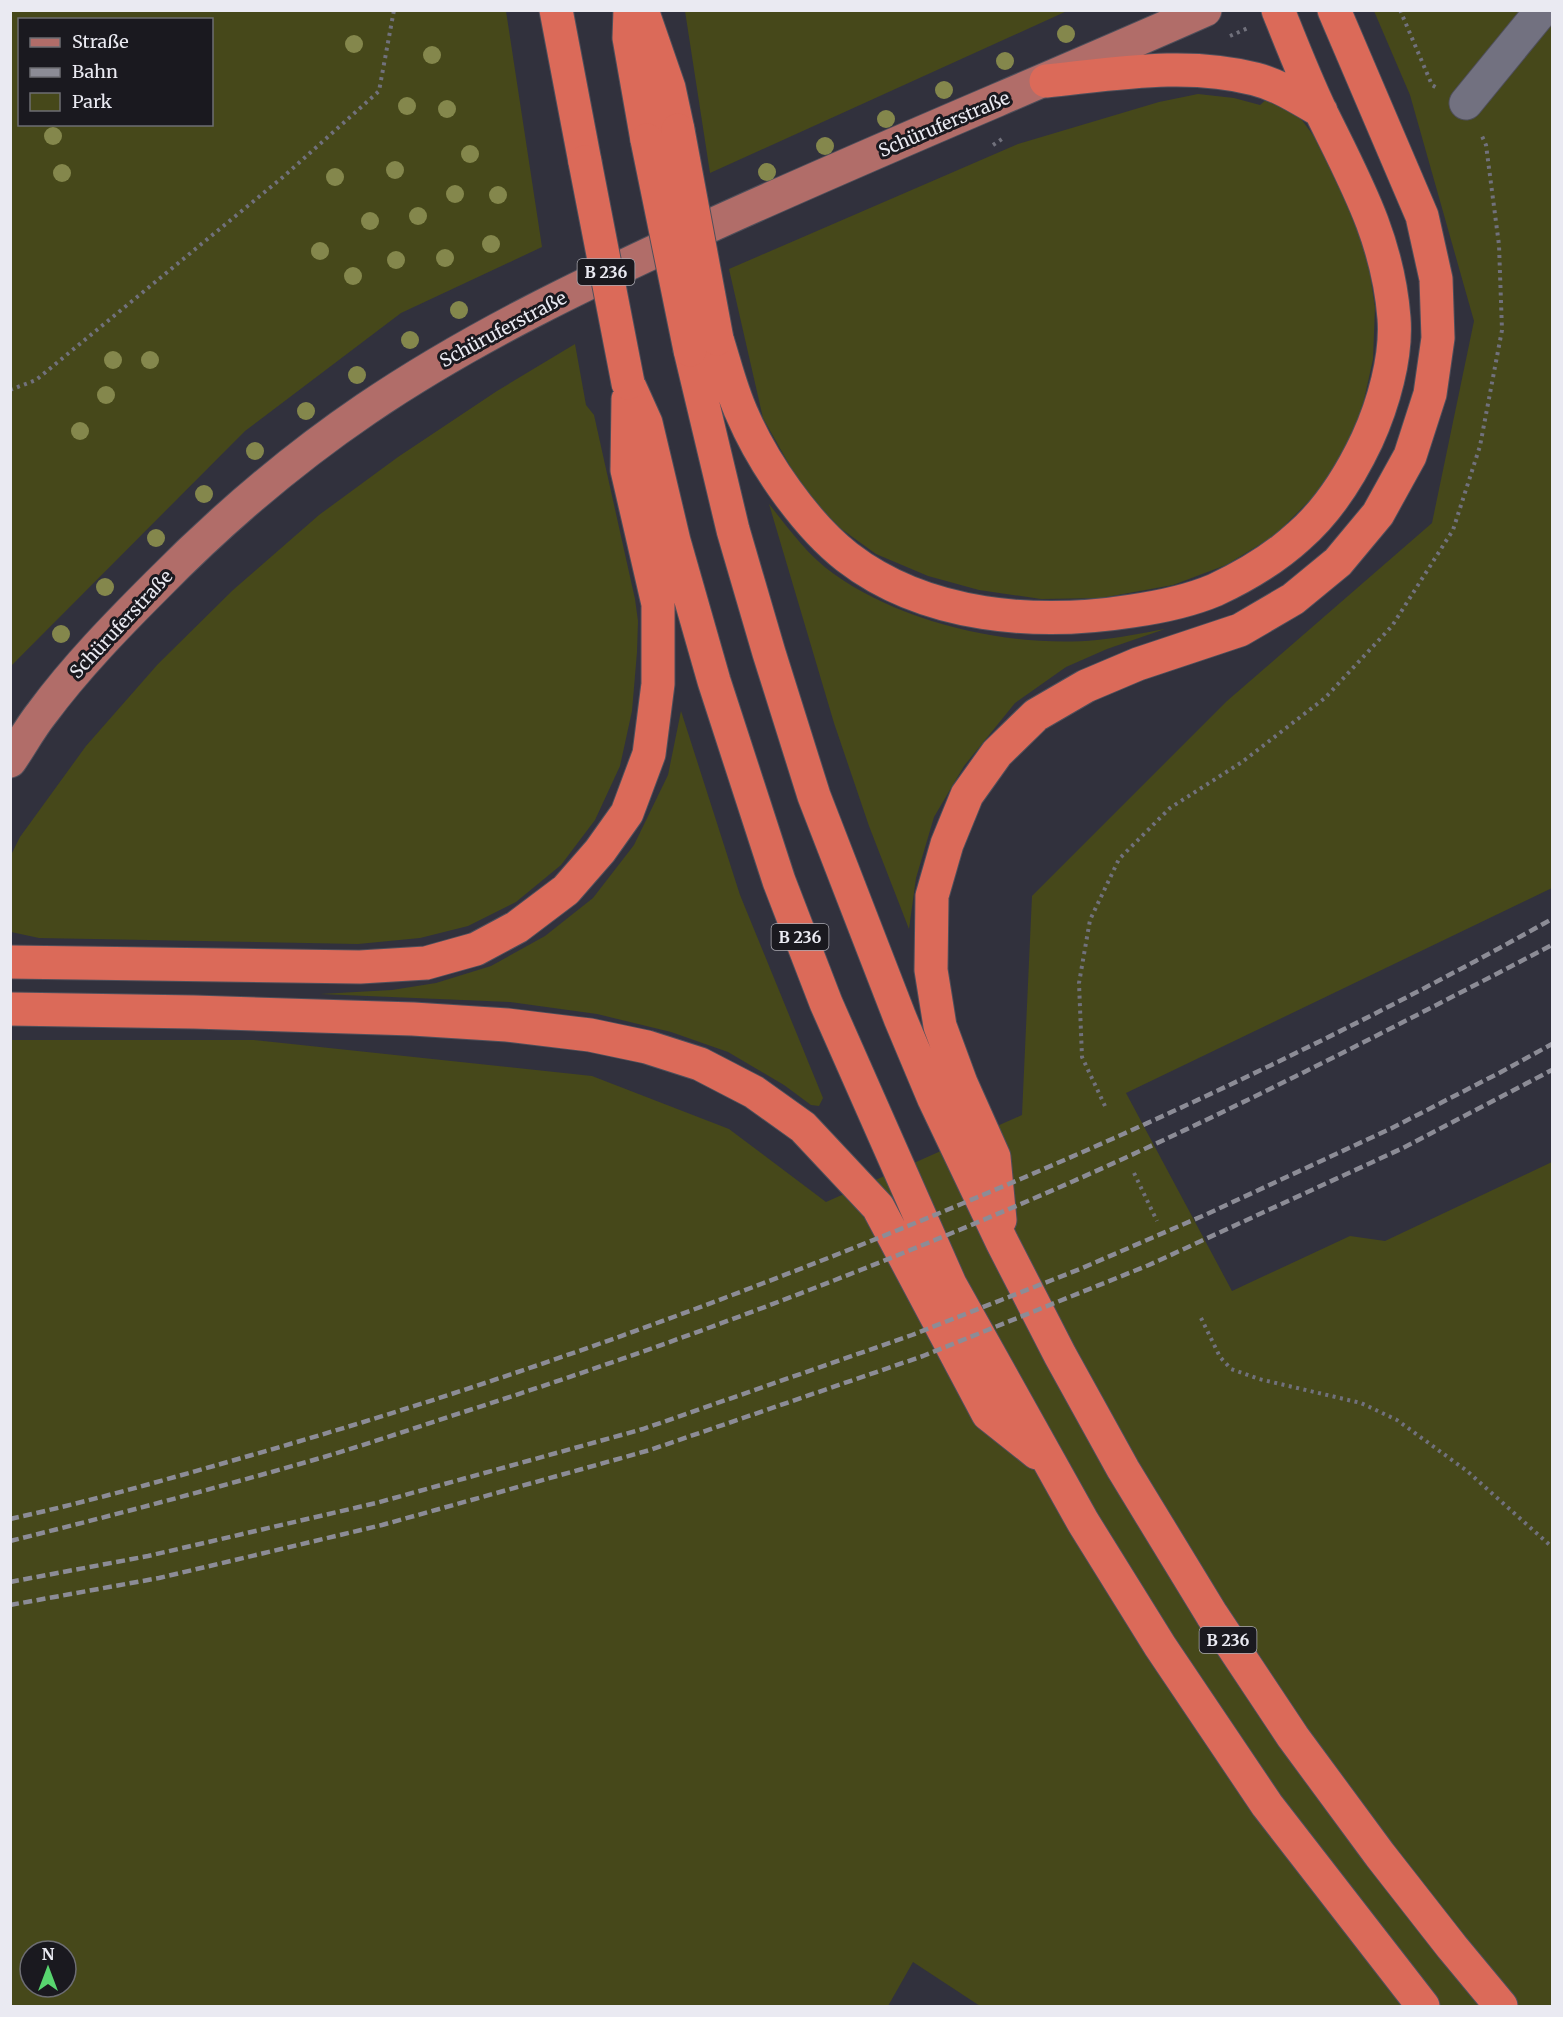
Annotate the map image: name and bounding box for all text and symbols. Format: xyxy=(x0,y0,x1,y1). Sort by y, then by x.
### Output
legend xyxy=(18,18,213,126)
text: Straße xyxy=(72,30,129,53)
text: Bahn xyxy=(72,60,118,83)
street label: Schüruferstraße xyxy=(875,86,1013,162)
text: Park xyxy=(72,90,113,113)
road number: B 236 xyxy=(578,259,634,285)
street label: Schüruferstraße xyxy=(436,286,570,372)
street label: Schüruferstraße xyxy=(65,565,177,683)
road number: B 236 xyxy=(772,924,828,950)
road number: B 236 xyxy=(1200,1627,1256,1653)
north arrow xyxy=(18,1939,78,1999)
text: N xyxy=(42,1944,55,1964)

